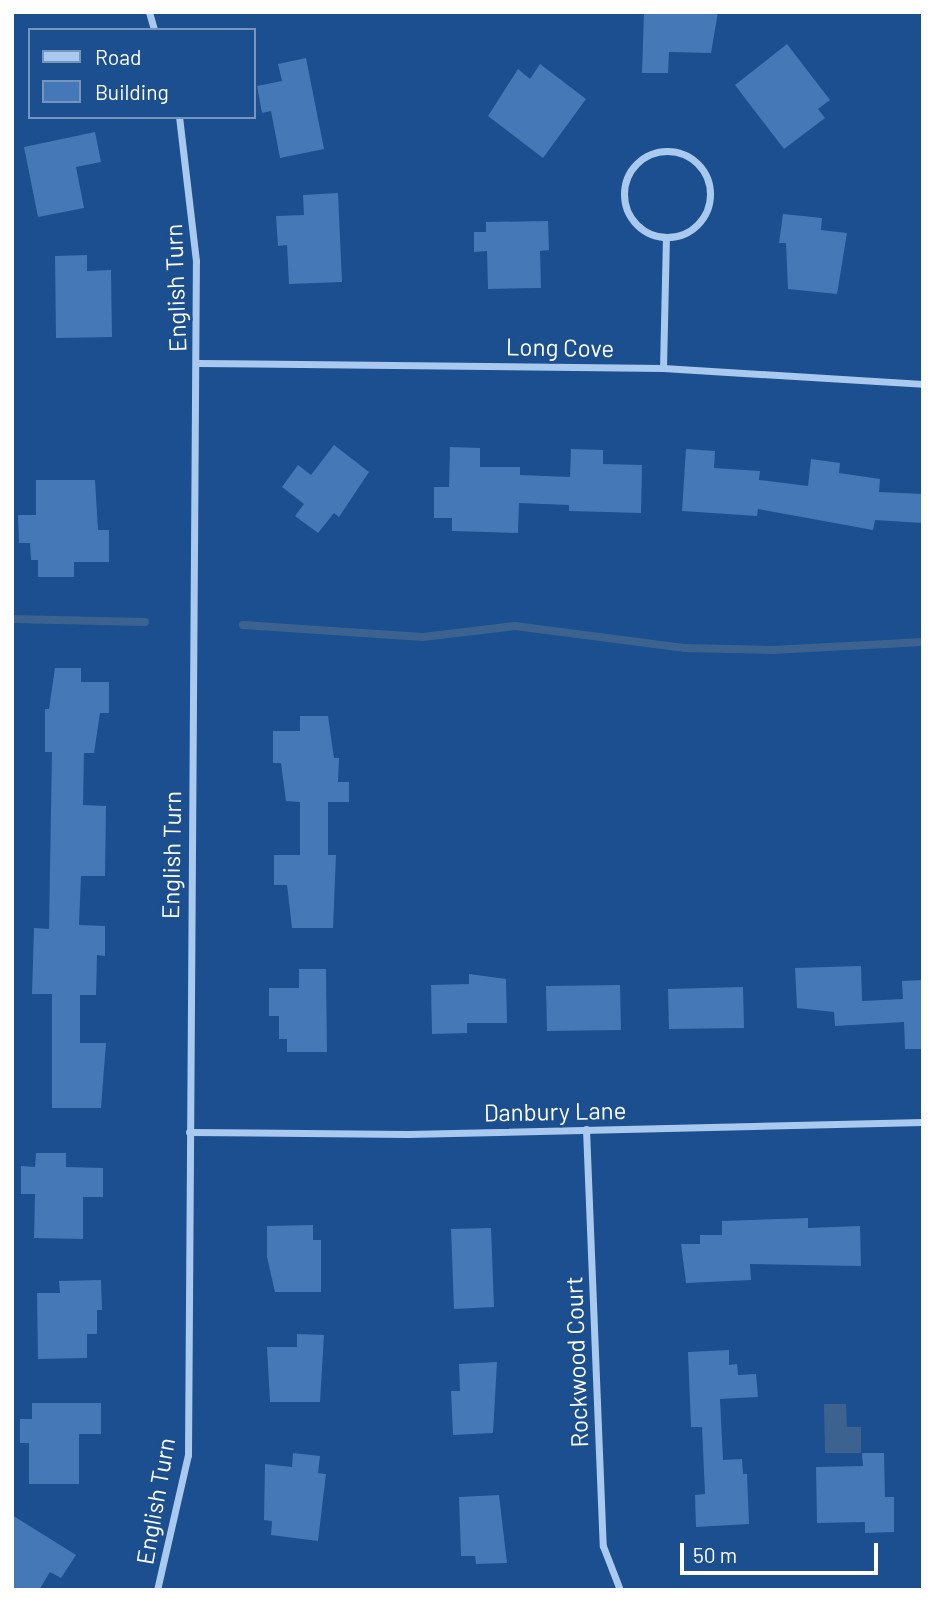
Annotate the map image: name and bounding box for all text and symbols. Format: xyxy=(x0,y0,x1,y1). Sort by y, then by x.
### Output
legend xyxy=(28,28,256,119)
text: Road xyxy=(95,44,141,69)
text: Building xyxy=(95,79,169,104)
street label: English Turn xyxy=(158,223,192,353)
street label: Long Cove xyxy=(506,332,614,362)
street label: English Turn xyxy=(155,791,187,919)
street label: Danbury Lane xyxy=(483,1095,627,1127)
street label: Rockwood Court xyxy=(559,1276,593,1448)
street label: English Turn xyxy=(130,1435,180,1567)
scale bar xyxy=(683,1528,881,1572)
text: 50 m xyxy=(693,1542,737,1567)

